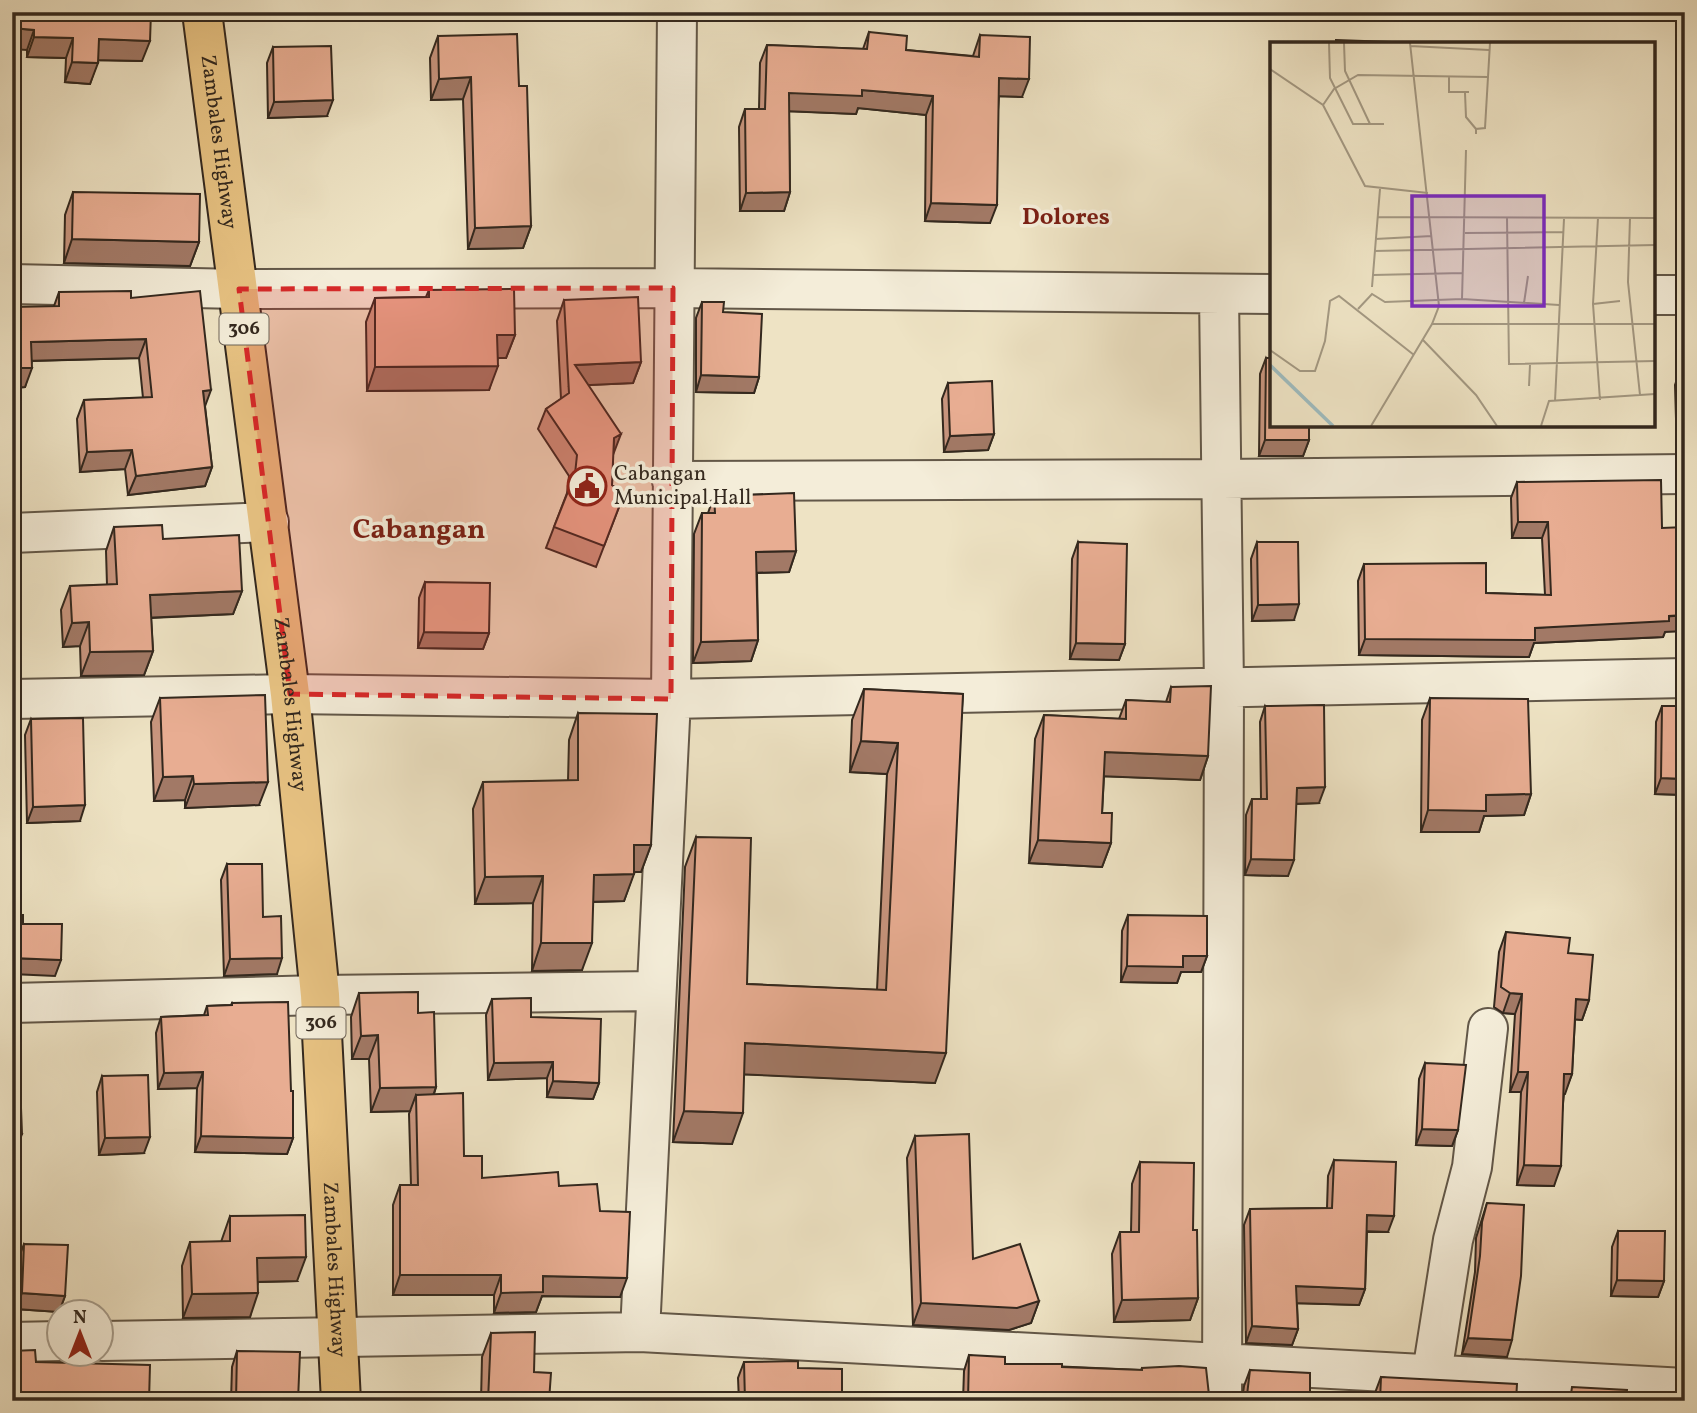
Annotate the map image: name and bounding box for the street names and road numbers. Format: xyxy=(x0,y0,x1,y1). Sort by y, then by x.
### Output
street label: Zambales Highway xyxy=(193,53,244,232)
road number: 306 xyxy=(219,314,268,344)
street label: Zambales Highway xyxy=(266,615,314,794)
road number: 306 xyxy=(296,1007,346,1038)
street label: Zambales Highway xyxy=(315,1181,353,1359)

